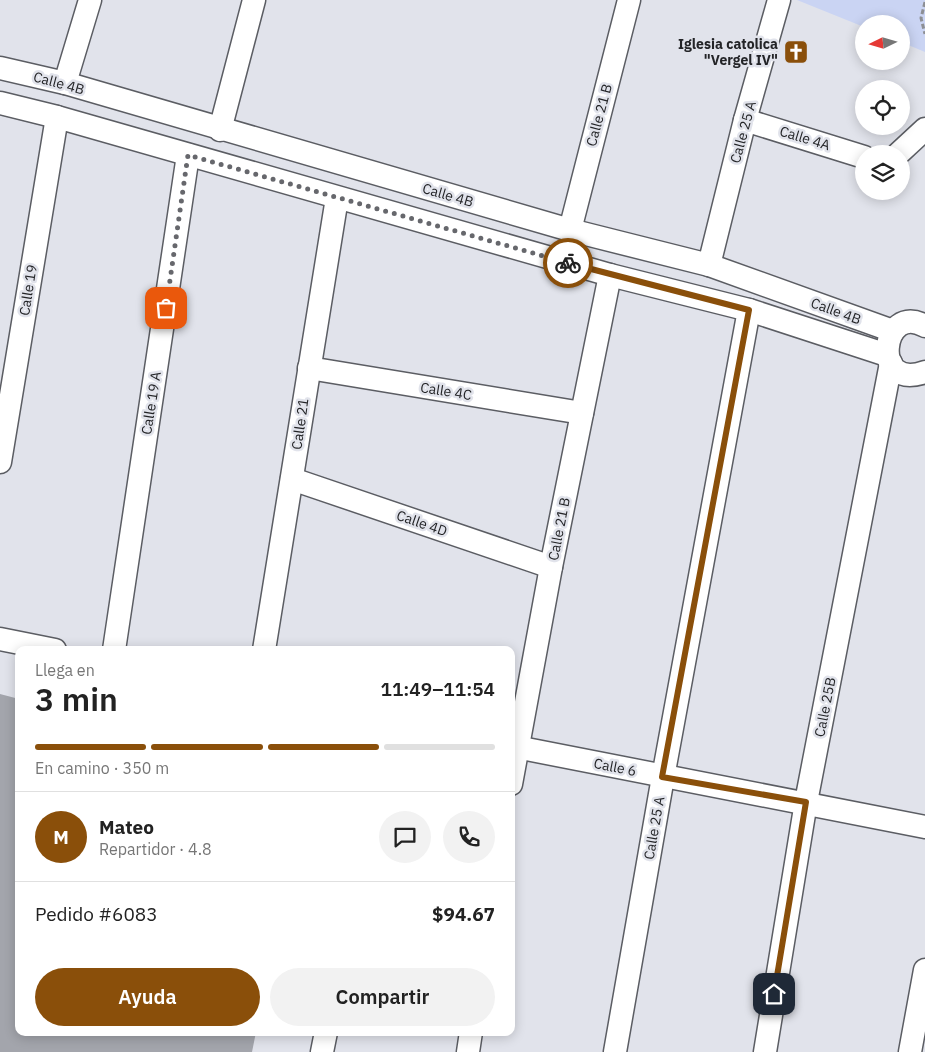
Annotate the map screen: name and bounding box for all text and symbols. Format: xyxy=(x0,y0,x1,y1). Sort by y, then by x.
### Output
north arrow xyxy=(855,15,910,70)
map controls xyxy=(855,15,910,200)
place label: Iglesia catolica "Vergel IV" xyxy=(678,35,778,69)
church icon: Iglesia catolica "Vergel IV" xyxy=(783,39,809,65)
street label: Calle 4B xyxy=(31,68,87,98)
button: locate xyxy=(855,80,910,135)
street label: Calle 21 B xyxy=(582,82,616,148)
street label: Calle 25 A xyxy=(726,99,760,165)
street label: Calle 4A xyxy=(777,122,833,154)
button: layers xyxy=(855,145,910,200)
street label: Calle 4B xyxy=(420,179,476,211)
courier xyxy=(543,238,593,288)
icon: bike xyxy=(554,249,582,277)
street label: Calle 19 xyxy=(15,263,41,317)
pin xyxy=(145,287,187,329)
icon: bag xyxy=(152,294,180,322)
street label: Calle 4B xyxy=(808,294,864,328)
street label: Calle 19 A xyxy=(137,370,165,436)
street label: Calle 4C xyxy=(419,378,473,404)
street label: Calle 21 xyxy=(288,397,312,451)
street label: Calle 21 B xyxy=(544,496,574,562)
street label: Calle 4D xyxy=(394,506,450,540)
text: Llega en xyxy=(35,660,95,680)
street label: Calle 25B xyxy=(810,676,840,738)
text: 11:49–11:54 xyxy=(381,677,495,701)
text: 3 min xyxy=(35,678,118,720)
street label: Calle 6 xyxy=(592,754,638,780)
text: En camino · 350 m xyxy=(35,758,169,778)
street label: Calle 25 A xyxy=(640,795,668,861)
button: chat xyxy=(379,811,431,863)
button: phone xyxy=(443,811,495,863)
text: Mateo xyxy=(99,815,154,839)
text: M xyxy=(53,825,69,849)
text: Repartidor · 4.8 xyxy=(99,839,212,859)
text: Pedido #6083 xyxy=(35,902,158,926)
text: $94.67 xyxy=(432,902,495,926)
button: Ayuda xyxy=(35,968,260,1026)
button: Compartir xyxy=(270,968,495,1026)
pin xyxy=(753,973,795,1015)
icon: home xyxy=(760,980,788,1008)

